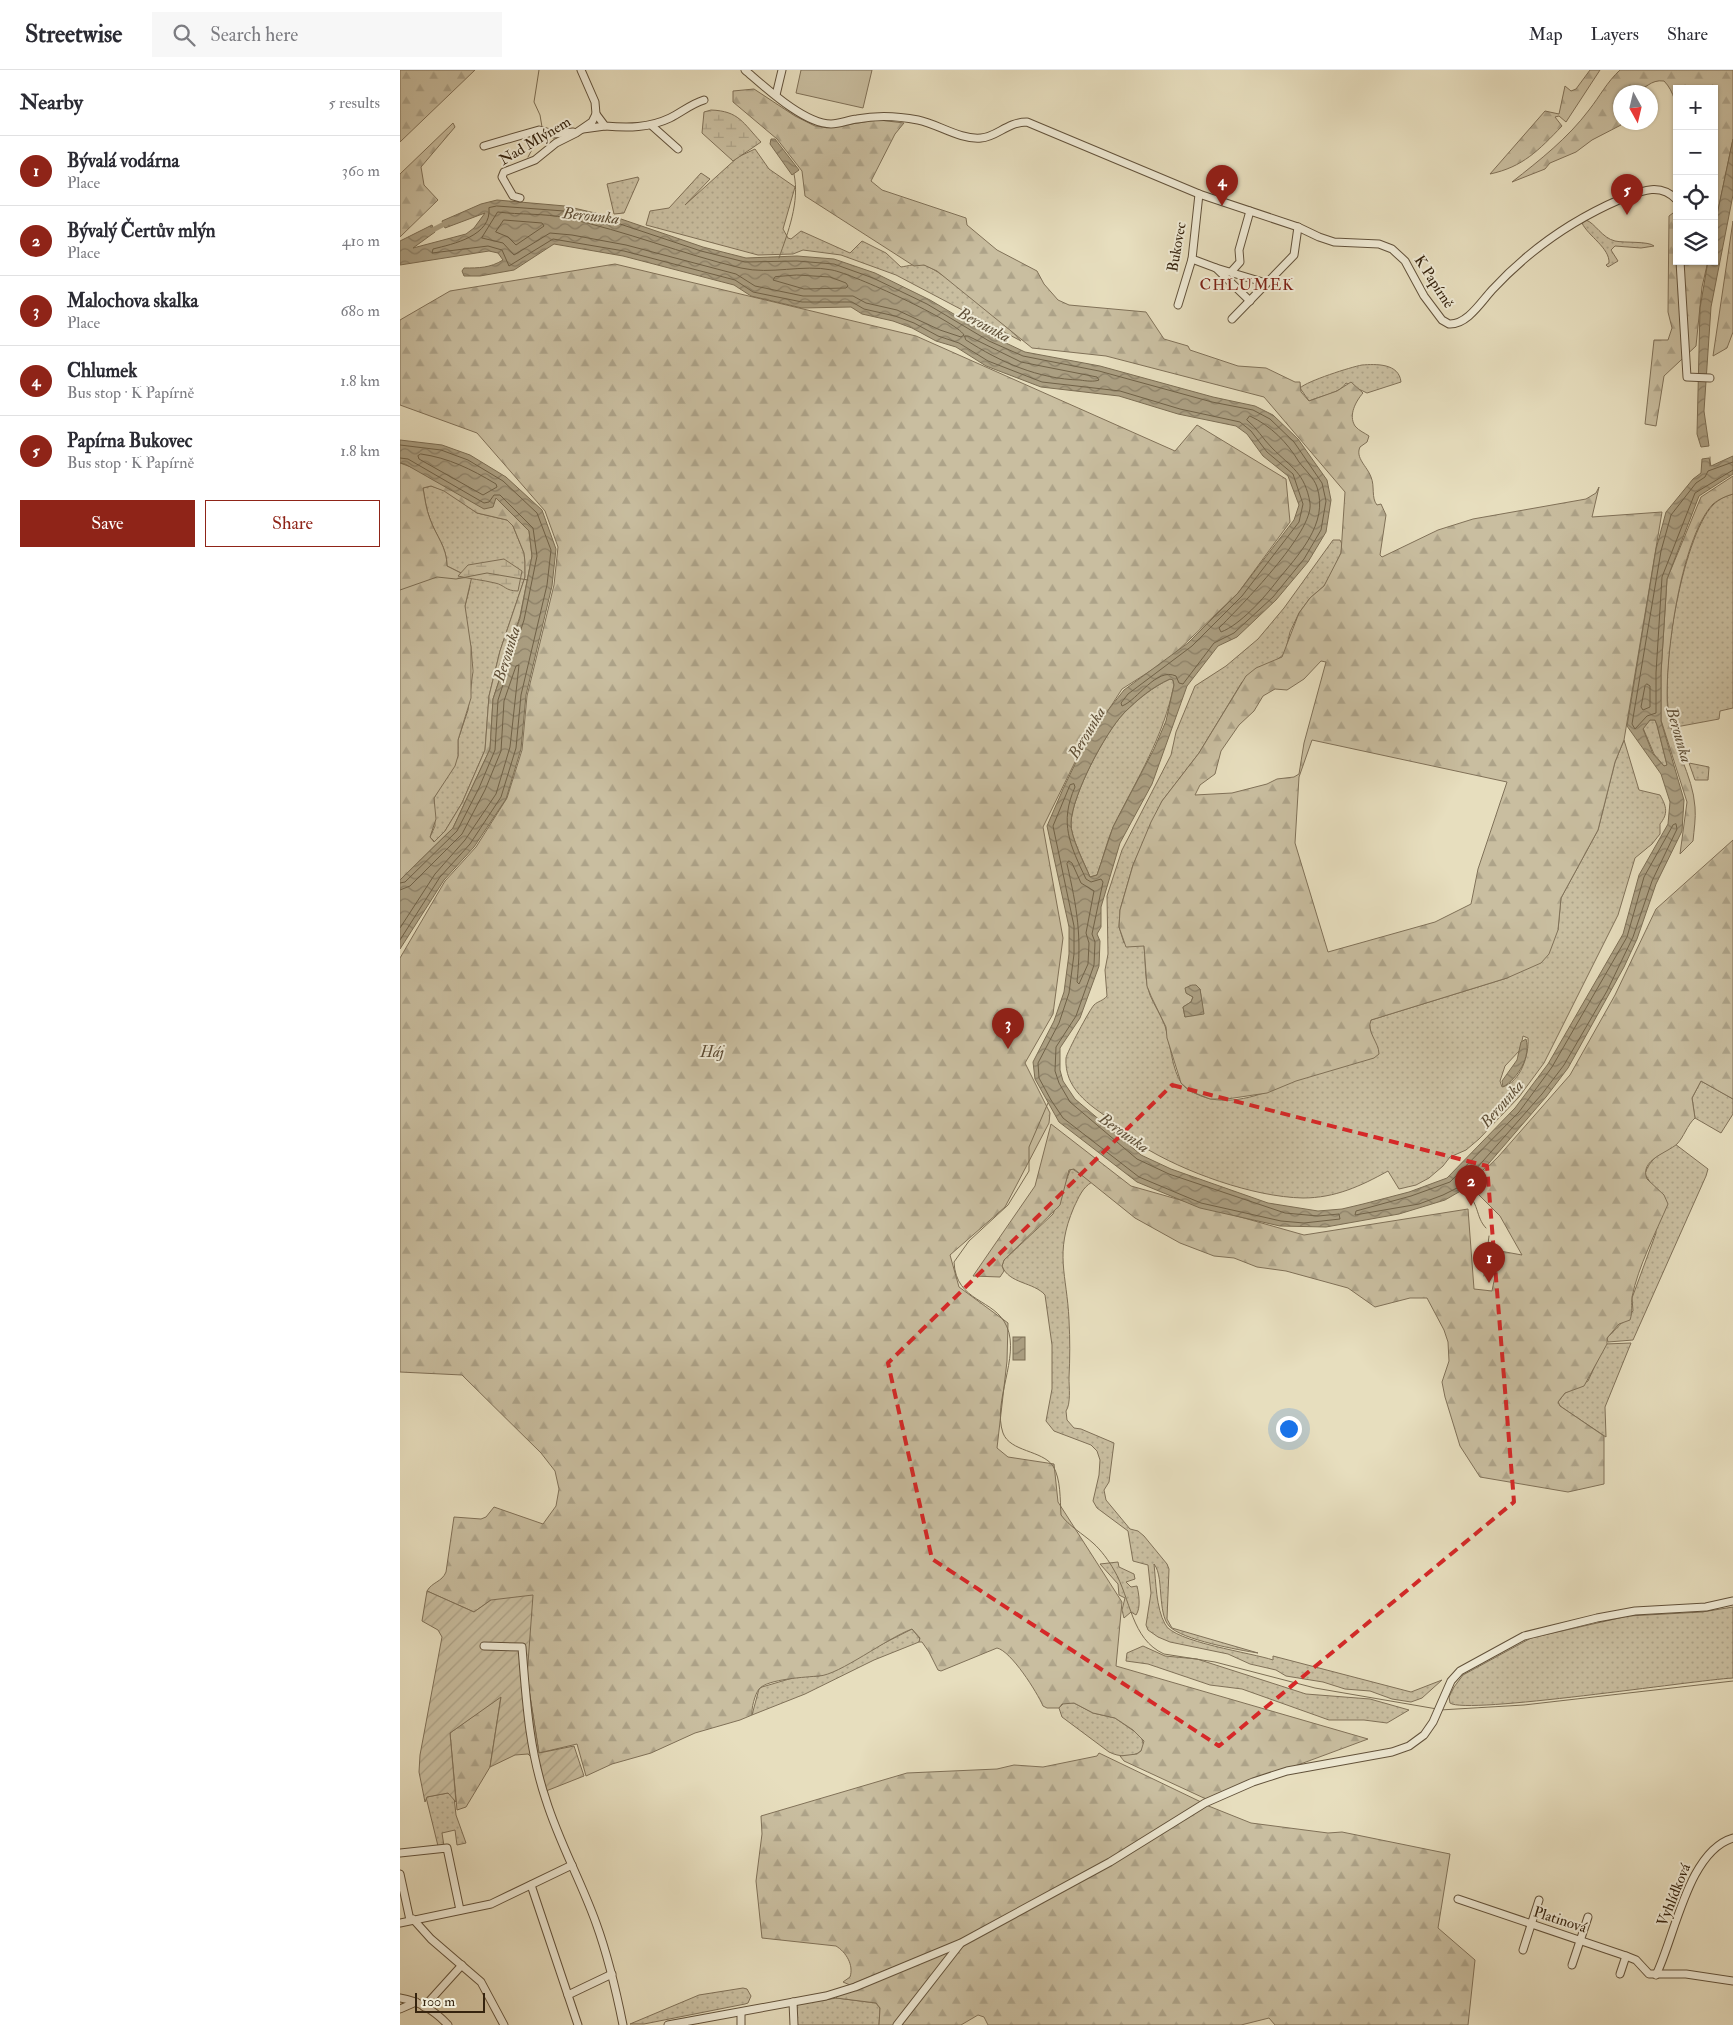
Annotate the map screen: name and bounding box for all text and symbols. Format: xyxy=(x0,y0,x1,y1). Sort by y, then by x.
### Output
search box xyxy=(152,12,502,57)
text: Streetwise xyxy=(25,19,122,50)
icon: search xyxy=(170,21,198,49)
text: Search here xyxy=(210,23,298,47)
text: Map xyxy=(1529,23,1563,46)
text: Layers xyxy=(1591,23,1639,46)
text: Share xyxy=(1667,23,1708,46)
north arrow xyxy=(1613,85,1658,130)
map controls xyxy=(1673,85,1718,265)
button: + xyxy=(1673,85,1718,130)
text: Nearby xyxy=(20,89,83,116)
text: 5 results xyxy=(329,93,380,113)
street label: Nad Mlýnem xyxy=(496,112,575,170)
button: − xyxy=(1673,130,1718,175)
text: Bývalá vodárna xyxy=(67,149,179,173)
text: 1 xyxy=(33,161,39,181)
text: 360 m xyxy=(342,161,380,181)
pin: 4 xyxy=(1206,165,1238,206)
text: Place xyxy=(67,173,100,193)
pin: 5 xyxy=(1611,174,1643,215)
button: locate xyxy=(1673,175,1718,220)
water label: Berounka xyxy=(561,203,620,229)
text: Bývalý Čertův mlýn xyxy=(67,219,216,243)
button: layers xyxy=(1673,220,1718,265)
street label: Bukovec xyxy=(1163,221,1191,273)
text: 2 xyxy=(32,231,40,251)
text: 410 m xyxy=(342,231,380,251)
text: Place xyxy=(67,243,100,263)
street label: K Papírně xyxy=(1409,252,1458,313)
district label: CHLUMEK xyxy=(1200,275,1294,295)
text: Malochova skalka xyxy=(67,289,198,313)
text: 3 xyxy=(33,301,39,321)
text: 680 m xyxy=(340,301,380,321)
water label: Berounka xyxy=(953,302,1014,347)
text: Place xyxy=(67,313,100,333)
text: Chlumek xyxy=(67,359,137,383)
text: 4 xyxy=(32,371,40,391)
text: 1.8 km xyxy=(340,371,380,391)
text: Bus stop · K Papírně xyxy=(67,383,194,403)
text: Papírna Bukovec xyxy=(67,429,192,453)
text: 5 xyxy=(32,441,40,461)
text: 1.8 km xyxy=(340,441,380,461)
text: Bus stop · K Papírně xyxy=(67,453,194,473)
button: Save xyxy=(20,500,195,547)
button: Share xyxy=(205,500,380,547)
water label: Berounka xyxy=(489,624,525,685)
water label: Berounka xyxy=(1063,704,1110,763)
water label: Berounka xyxy=(1661,704,1696,765)
pin: 3 xyxy=(992,1008,1024,1049)
park label: Háj xyxy=(699,1043,725,1062)
water label: Berounka xyxy=(1475,1076,1528,1133)
water label: Berounka xyxy=(1094,1108,1153,1157)
pin: 2 xyxy=(1455,1165,1487,1206)
pin: 1 xyxy=(1473,1242,1505,1283)
your location xyxy=(1276,1416,1302,1442)
street label: Vyhlídková xyxy=(1653,1860,1696,1929)
street label: Platinová xyxy=(1531,1902,1590,1938)
scale bar xyxy=(415,1990,485,2013)
text: 100 m xyxy=(422,1993,455,2010)

